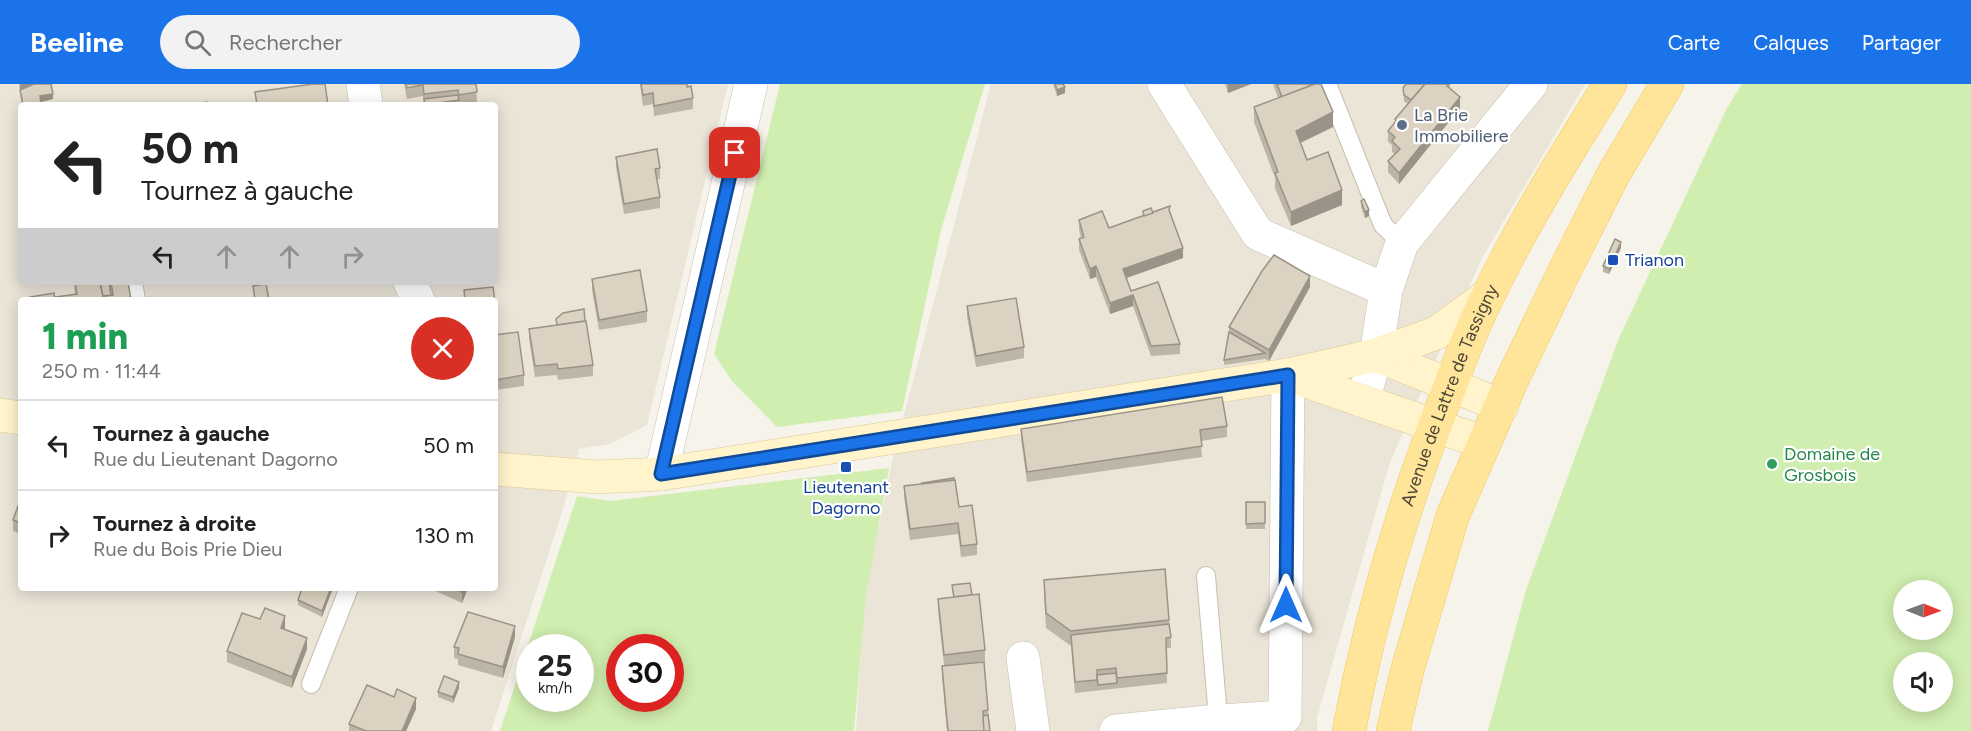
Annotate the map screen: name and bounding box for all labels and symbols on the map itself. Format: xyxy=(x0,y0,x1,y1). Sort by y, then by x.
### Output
place label: La Brie Immobiliere xyxy=(1414,104,1509,147)
marker: La Brie Immobiliere xyxy=(1395,118,1409,132)
pin xyxy=(709,127,760,178)
place label: Trianon xyxy=(1625,249,1684,271)
marker: Trianon xyxy=(1606,253,1620,267)
street label: Avenue de Lattre de Tassigny xyxy=(1396,280,1503,509)
place label: Domaine de Grosbois xyxy=(1784,443,1880,486)
marker: Domaine de Grosbois xyxy=(1765,457,1779,471)
marker: Lieutenant Dagorno xyxy=(839,460,853,474)
place label: Lieutenant Dagorno xyxy=(803,476,889,519)
position arrow xyxy=(1254,573,1318,637)
north arrow xyxy=(1893,580,1953,640)
speed limit sign: 30 xyxy=(606,634,684,712)

